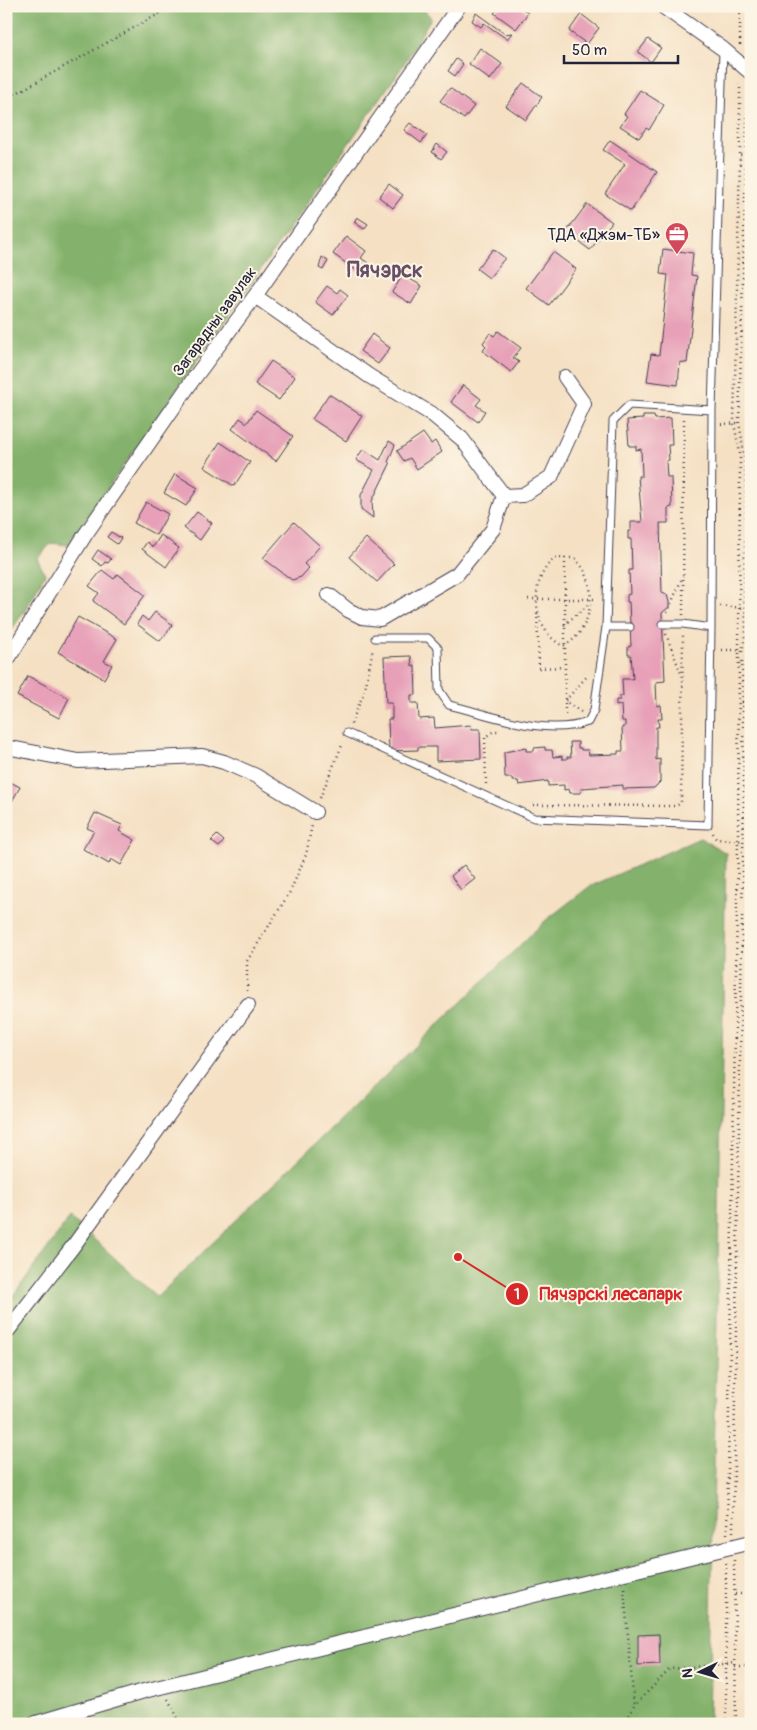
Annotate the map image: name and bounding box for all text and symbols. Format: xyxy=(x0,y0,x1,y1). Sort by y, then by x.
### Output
scale bar xyxy=(564,32,678,64)
text: 50 m xyxy=(572,41,607,60)
office icon: ТДА «Джэм-ТБ» xyxy=(664,221,690,255)
place label: ТДА «Джэм-ТБ» xyxy=(547,225,660,245)
district label: Пячэрск xyxy=(347,257,423,284)
street label: Загарадны завулак xyxy=(168,263,261,380)
callout: Пячэрскі лесапарк xyxy=(504,1277,692,1310)
text: Пячэрскі лесапарк xyxy=(539,1283,683,1306)
text: 1 xyxy=(514,1285,520,1304)
north arrow xyxy=(674,1648,724,1698)
text: N xyxy=(679,1668,696,1679)

